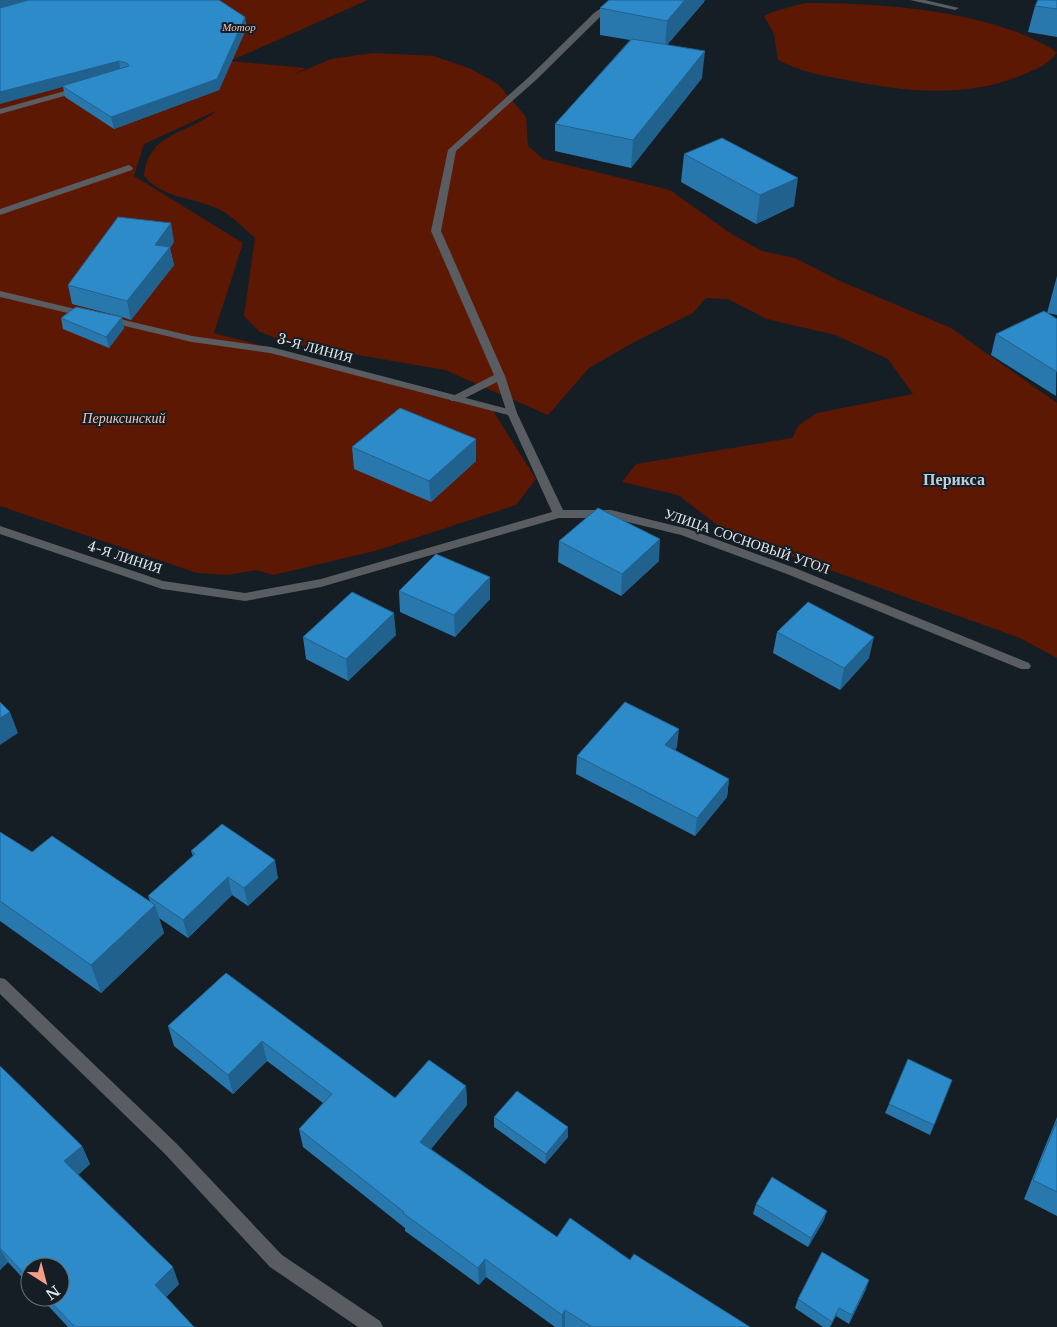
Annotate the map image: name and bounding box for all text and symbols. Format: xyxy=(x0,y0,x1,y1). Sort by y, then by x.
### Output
park label: Мотор xyxy=(221,20,256,34)
street label: 3-Я ЛИНИЯ xyxy=(275,329,355,367)
park label: Периксинский xyxy=(81,409,166,427)
district label: Перикса xyxy=(923,469,985,489)
street label: УЛИЦА СОСНОВЫЙ УГОЛ xyxy=(662,504,832,578)
street label: 4-Я ЛИНИЯ xyxy=(86,537,164,577)
north arrow xyxy=(20,1257,70,1307)
text: N xyxy=(42,1281,63,1304)

